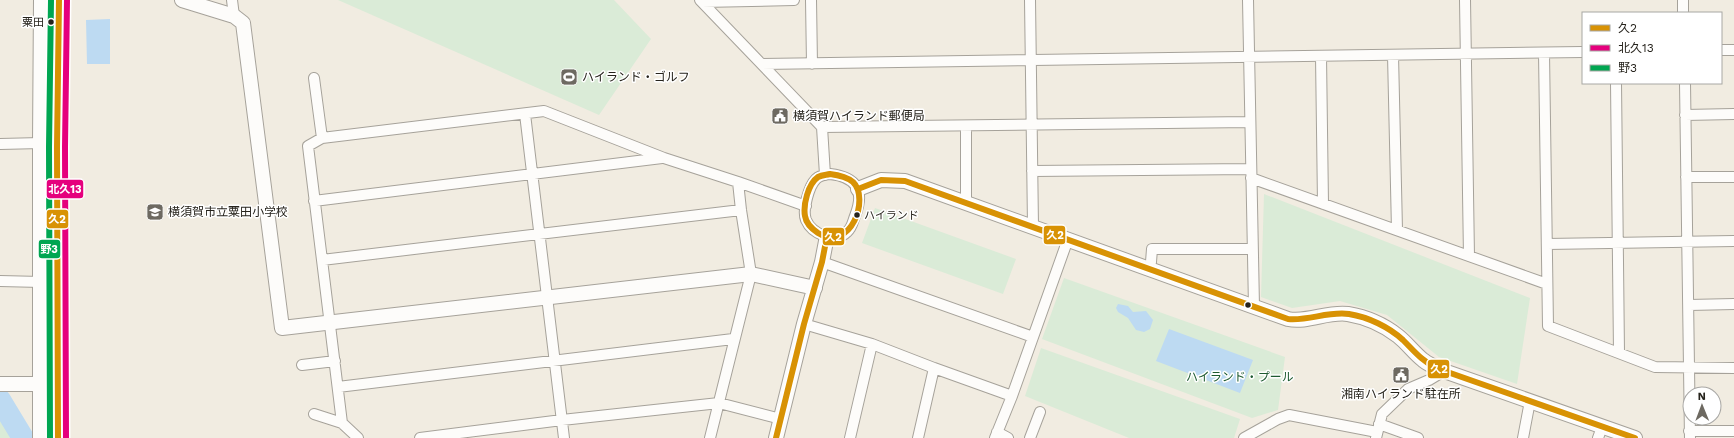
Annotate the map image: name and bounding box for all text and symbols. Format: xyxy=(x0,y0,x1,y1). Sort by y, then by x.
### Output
legend xyxy=(1582,12,1722,84)
place label: 粟田 xyxy=(22,16,44,29)
marker: 粟田 xyxy=(46,17,56,27)
text: 久2 xyxy=(1618,21,1637,35)
text: 北久13 xyxy=(1618,41,1654,55)
text: 野3 xyxy=(1618,61,1637,75)
sports icon: ハイランド・ゴルフ xyxy=(559,67,579,87)
place label: ハイランド・ゴルフ xyxy=(582,70,690,84)
public building icon: 横須賀ハイランド郵便局 xyxy=(770,106,790,126)
place label: 横須賀ハイランド郵便局 xyxy=(793,109,925,123)
line badge: 北久13 xyxy=(46,179,84,199)
text: 北久13 xyxy=(48,183,82,196)
school or university icon: 横須賀市立粟田小学校 xyxy=(145,202,165,222)
place label: 横須賀市立粟田小学校 xyxy=(168,205,288,219)
line badge: 久2 xyxy=(46,209,69,229)
place label: ハイランド xyxy=(864,209,919,222)
marker: ハイランド xyxy=(852,210,862,220)
text: 久2 xyxy=(48,213,66,226)
line badge: 久2 xyxy=(1043,225,1066,245)
line badge: 久2 xyxy=(822,227,845,246)
text: 久2 xyxy=(1046,229,1064,242)
text: 久2 xyxy=(824,231,842,244)
line badge: 野3 xyxy=(38,239,61,259)
text: 野3 xyxy=(40,243,58,256)
unlabelled marker xyxy=(1243,300,1253,310)
line badge: 久2 xyxy=(1427,359,1450,379)
text: 久2 xyxy=(1430,363,1448,376)
public building icon: 湘南ハイランド駐在所 xyxy=(1391,365,1411,385)
park label: ハイランド・プール xyxy=(1186,370,1294,384)
north arrow xyxy=(1682,386,1722,426)
place label: 湘南ハイランド駐在所 xyxy=(1341,387,1461,401)
text: N xyxy=(1698,390,1706,403)

